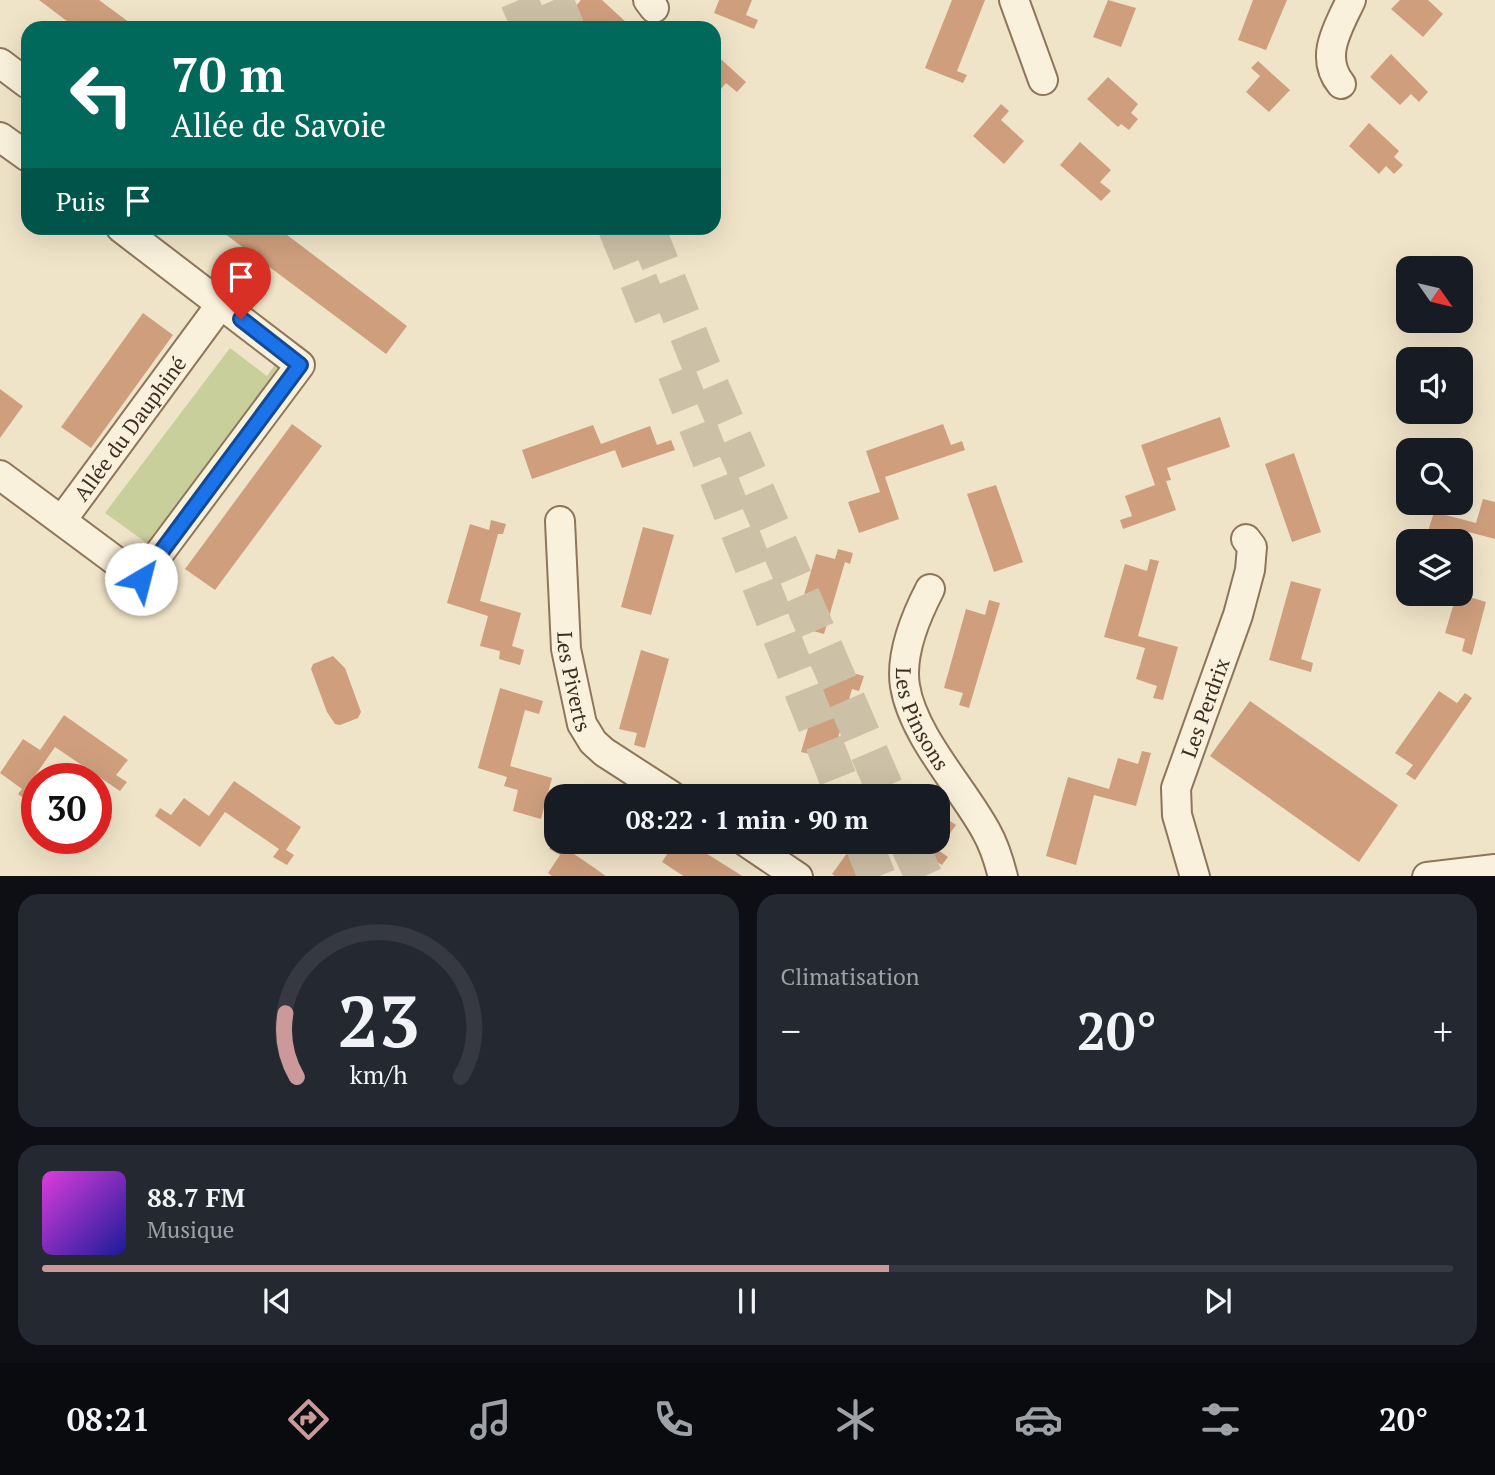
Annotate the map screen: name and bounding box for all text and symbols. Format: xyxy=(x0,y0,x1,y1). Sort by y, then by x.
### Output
text: 70 m xyxy=(171,41,285,106)
icon: left xyxy=(56,49,147,140)
text: Allée de Savoie xyxy=(171,104,386,146)
icon: arrive xyxy=(119,182,157,220)
text: Puis xyxy=(56,184,105,218)
pin xyxy=(211,247,271,319)
north arrow xyxy=(1396,256,1474,332)
map controls xyxy=(1396,256,1473,606)
icon: arrive xyxy=(222,258,260,296)
button: sound xyxy=(1396,347,1473,424)
street label: Allée du Dauphiné xyxy=(67,350,192,506)
button: search xyxy=(1396,438,1473,515)
button: layers xyxy=(1396,529,1473,606)
position arrow xyxy=(104,542,178,616)
street label: Les Piverts xyxy=(551,631,597,737)
street label: Les Perdrix xyxy=(1174,654,1236,761)
street label: Les Pinsons xyxy=(890,667,956,776)
speed limit sign: 30 xyxy=(21,763,112,854)
text: 08:22 · 1 min · 90 m xyxy=(626,802,868,836)
text: Climatisation xyxy=(781,961,920,992)
text: 23 xyxy=(337,971,419,1068)
text: 20° xyxy=(1077,996,1157,1065)
text: − xyxy=(781,1006,801,1056)
text: + xyxy=(1433,1006,1453,1056)
text: km/h xyxy=(349,1057,407,1090)
text: 88.7 FM xyxy=(147,1180,245,1214)
text: Musique xyxy=(147,1214,234,1245)
icon: previous xyxy=(258,1282,296,1320)
icon: pause xyxy=(728,1282,766,1320)
icon: next xyxy=(1199,1282,1237,1320)
icon: directions xyxy=(284,1395,333,1444)
icon: music xyxy=(466,1395,515,1444)
icon: phone xyxy=(649,1395,698,1444)
icon: climate xyxy=(831,1395,880,1444)
icon: car xyxy=(1014,1395,1063,1444)
icon: filters xyxy=(1196,1395,1245,1444)
text: 08:21 xyxy=(67,1398,150,1440)
text: 20° xyxy=(1379,1398,1428,1440)

